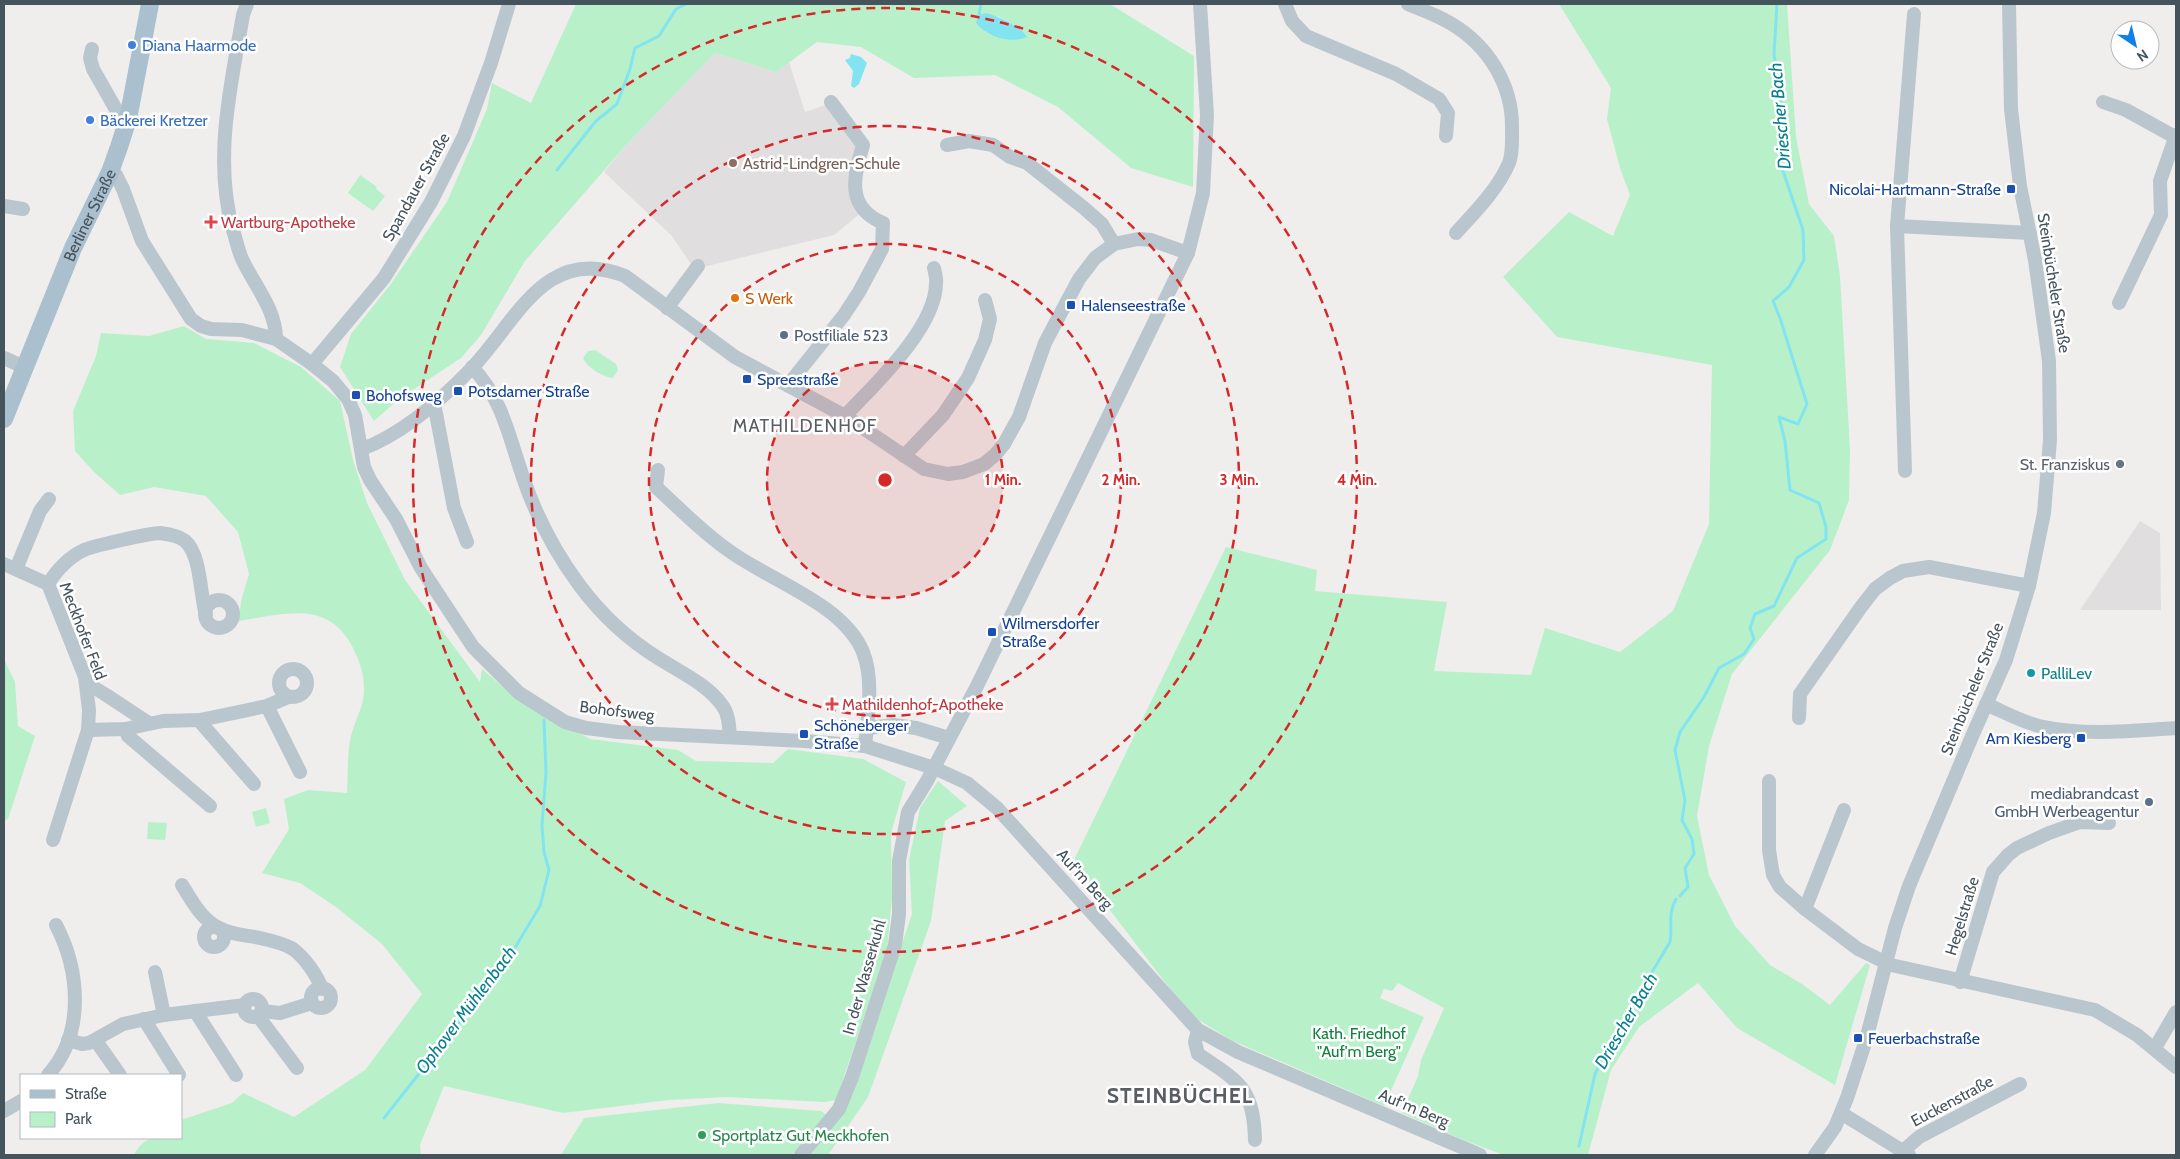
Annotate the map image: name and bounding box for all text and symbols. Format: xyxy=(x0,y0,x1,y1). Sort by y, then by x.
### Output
north arrow xyxy=(2110,20,2160,70)
place label: Diana Haarmode xyxy=(142,36,256,55)
marker: Diana Haarmode xyxy=(126,39,138,51)
text: N xyxy=(2133,45,2152,66)
water label: Driescher Bach xyxy=(1764,62,1796,170)
place label: Bäckerei Kretzer xyxy=(100,111,209,130)
marker: Bäckerei Kretzer xyxy=(84,114,96,126)
street label: Spandauer Straße xyxy=(378,129,454,245)
place label: Astrid-Lindgren-Schule xyxy=(743,154,900,173)
marker: Astrid-Lindgren-Schule xyxy=(727,157,739,169)
street label: Berliner Straße xyxy=(59,166,120,264)
place label: Nicolai-Hartmann-Straße xyxy=(1829,180,2001,199)
marker: Nicolai-Hartmann-Straße xyxy=(2005,183,2017,195)
street label: Steinbücheler Straße xyxy=(2034,212,2074,354)
place label: Wartburg-Apotheke xyxy=(221,213,355,232)
marker: Wartburg-Apotheke xyxy=(205,216,217,228)
place label: S Werk xyxy=(745,289,794,308)
marker: S Werk xyxy=(729,292,741,304)
place label: Halenseestraße xyxy=(1081,296,1186,315)
marker: Halenseestraße xyxy=(1065,299,1077,311)
place label: Postfiliale 523 xyxy=(794,326,888,345)
marker: Postfiliale 523 xyxy=(778,329,790,341)
place label: Spreestraße xyxy=(757,370,838,389)
marker: Spreestraße xyxy=(741,373,753,385)
place label: Potsdamer Straße xyxy=(468,382,590,401)
marker: Potsdamer Straße xyxy=(452,385,464,397)
place label: Bohofsweg xyxy=(366,386,442,405)
marker: Bohofsweg xyxy=(350,389,362,401)
district label: MATHILDENHOF xyxy=(733,415,877,437)
place label: St. Franziskus xyxy=(2020,455,2110,474)
marker: St. Franziskus xyxy=(2114,458,2126,470)
centre of rings xyxy=(876,471,894,489)
text: 1 Min. xyxy=(985,471,1021,489)
text: 2 Min. xyxy=(1102,471,1140,489)
text: 3 Min. xyxy=(1219,471,1259,489)
text: 4 Min. xyxy=(1337,471,1377,489)
street label: Meckhofer Feld xyxy=(56,579,110,683)
place label: Wilmersdorfer Straße xyxy=(1002,614,1100,651)
street label: Steinbücheler Straße xyxy=(1937,620,2007,758)
marker: Wilmersdorfer Straße xyxy=(986,626,998,638)
place label: PalliLev xyxy=(2041,664,2092,683)
marker: PalliLev xyxy=(2025,667,2037,679)
place label: Mathildenhof-Apotheke xyxy=(842,695,1003,714)
street label: Bohofsweg xyxy=(578,697,657,725)
marker: Mathildenhof-Apotheke xyxy=(826,698,838,710)
place label: Schöneberger Straße xyxy=(814,716,909,753)
marker: Schöneberger Straße xyxy=(798,728,810,740)
place label: Am Kiesberg xyxy=(1986,729,2072,748)
marker: Am Kiesberg xyxy=(2075,732,2087,744)
place label: mediabrandcast GmbH Werbeagentur xyxy=(1995,784,2140,821)
marker: mediabrandcast GmbH Werbeagentur xyxy=(2143,796,2155,808)
street label: Auf'm Berg xyxy=(1053,845,1118,914)
street label: Hegelstraße xyxy=(1941,874,1983,958)
street label: In der Wasserkuhl xyxy=(838,917,890,1037)
water label: Ophover Mühlenbach xyxy=(411,942,521,1078)
water label: Driescher Bach xyxy=(1590,969,1662,1073)
park label: Kath. Friedhof "Auf'm Berg" xyxy=(1312,1024,1406,1061)
place label: Feuerbachstraße xyxy=(1868,1029,1980,1048)
marker: Feuerbachstraße xyxy=(1852,1032,1864,1044)
street label: Euckenstraße xyxy=(1908,1071,1996,1131)
legend xyxy=(20,1074,182,1139)
district label: STEINBÜCHEL xyxy=(1107,1083,1253,1108)
text: Straße xyxy=(65,1085,107,1103)
street label: Auf'm Berg xyxy=(1376,1085,1453,1132)
text: Park xyxy=(65,1110,92,1128)
place label: Sportplatz Gut Meckhofen xyxy=(712,1126,889,1145)
marker: Sportplatz Gut Meckhofen xyxy=(696,1129,708,1141)

